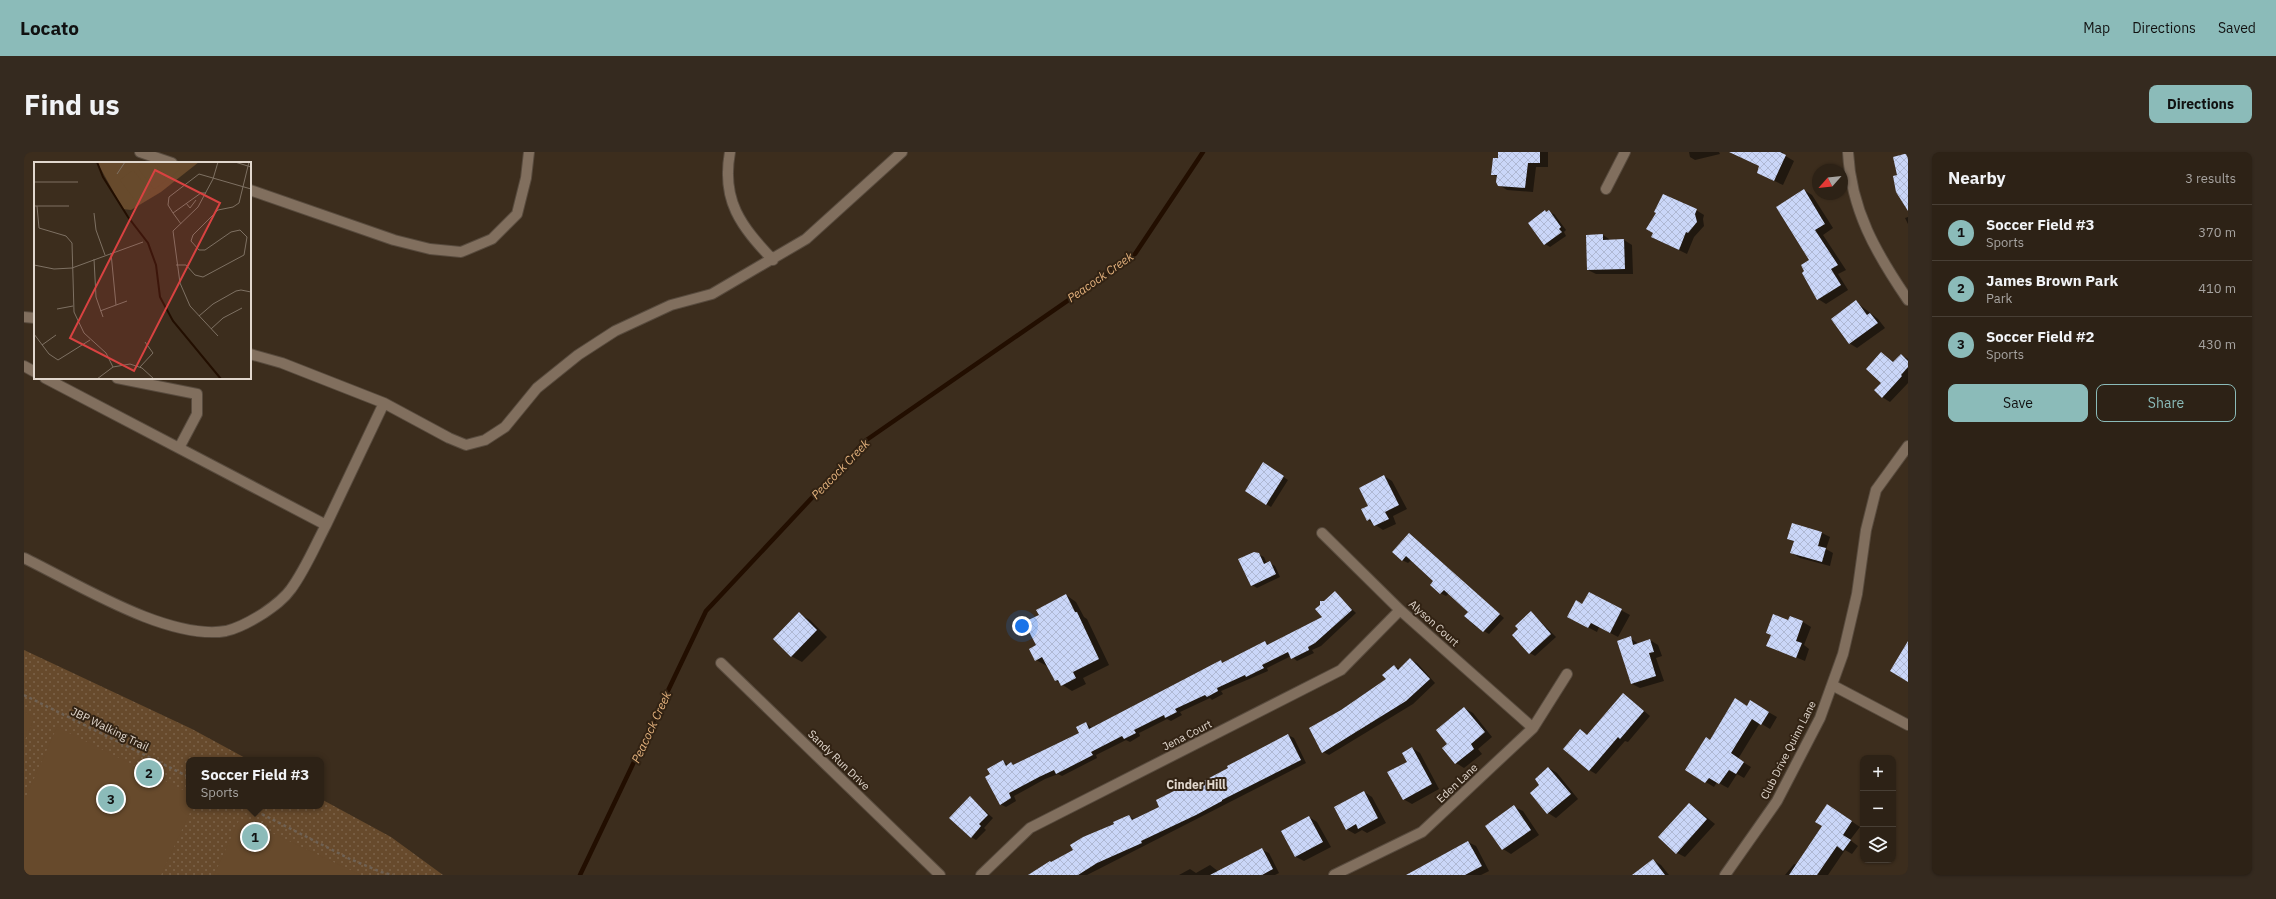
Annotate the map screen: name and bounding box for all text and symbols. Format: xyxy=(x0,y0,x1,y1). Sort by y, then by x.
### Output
text: Locato xyxy=(20,16,79,40)
text: Map xyxy=(2083,19,2110,37)
text: Directions xyxy=(2132,19,2196,37)
text: Saved xyxy=(2218,19,2256,37)
button: Directions xyxy=(2149,85,2252,123)
text: Find us xyxy=(24,86,120,123)
inset map xyxy=(34,162,251,379)
north arrow xyxy=(1812,164,1848,200)
text: Nearby xyxy=(1948,167,2006,189)
text: 3 results xyxy=(2185,170,2236,187)
text: Soccer Field #3 xyxy=(1986,215,2094,234)
text: 1 xyxy=(1957,224,1965,241)
text: 370 m xyxy=(2198,224,2236,241)
text: Sports xyxy=(1986,234,2024,251)
water label: Peacock Creek xyxy=(1064,248,1137,305)
text: James Brown Park xyxy=(1986,271,2118,290)
text: 2 xyxy=(1957,280,1965,297)
text: 410 m xyxy=(2198,280,2236,297)
text: Park xyxy=(1986,290,2012,307)
text: Soccer Field #2 xyxy=(1986,327,2094,346)
text: 3 xyxy=(1957,336,1965,353)
text: 430 m xyxy=(2198,336,2236,353)
text: Sports xyxy=(1986,346,2024,363)
button: Save xyxy=(1948,384,2088,422)
button: Share xyxy=(2096,384,2236,422)
water label: Peacock Creek xyxy=(808,435,873,502)
street label: Alyson Court xyxy=(1406,597,1462,649)
your location xyxy=(1012,616,1032,636)
water label: Peacock Creek xyxy=(628,688,674,765)
street label: Club Drive Quinn Lane xyxy=(1757,698,1819,802)
street label: JBP Walking Trail xyxy=(69,704,151,754)
street label: Jena Court xyxy=(1160,717,1214,753)
street label: Sandy Run Drive xyxy=(805,727,873,793)
map controls xyxy=(1860,755,1896,863)
button: + xyxy=(1860,755,1896,791)
popup xyxy=(186,757,324,809)
pin: 2 xyxy=(136,758,162,788)
street label: Eden Lane xyxy=(1433,760,1481,806)
text: Soccer Field #3 xyxy=(201,765,309,784)
district label: Cinder Hill xyxy=(1166,777,1226,792)
pin: 3 xyxy=(98,784,124,814)
text: Sports xyxy=(201,784,239,801)
button: − xyxy=(1860,791,1896,827)
pin: 1 xyxy=(242,822,268,852)
button: layers xyxy=(1860,827,1896,863)

